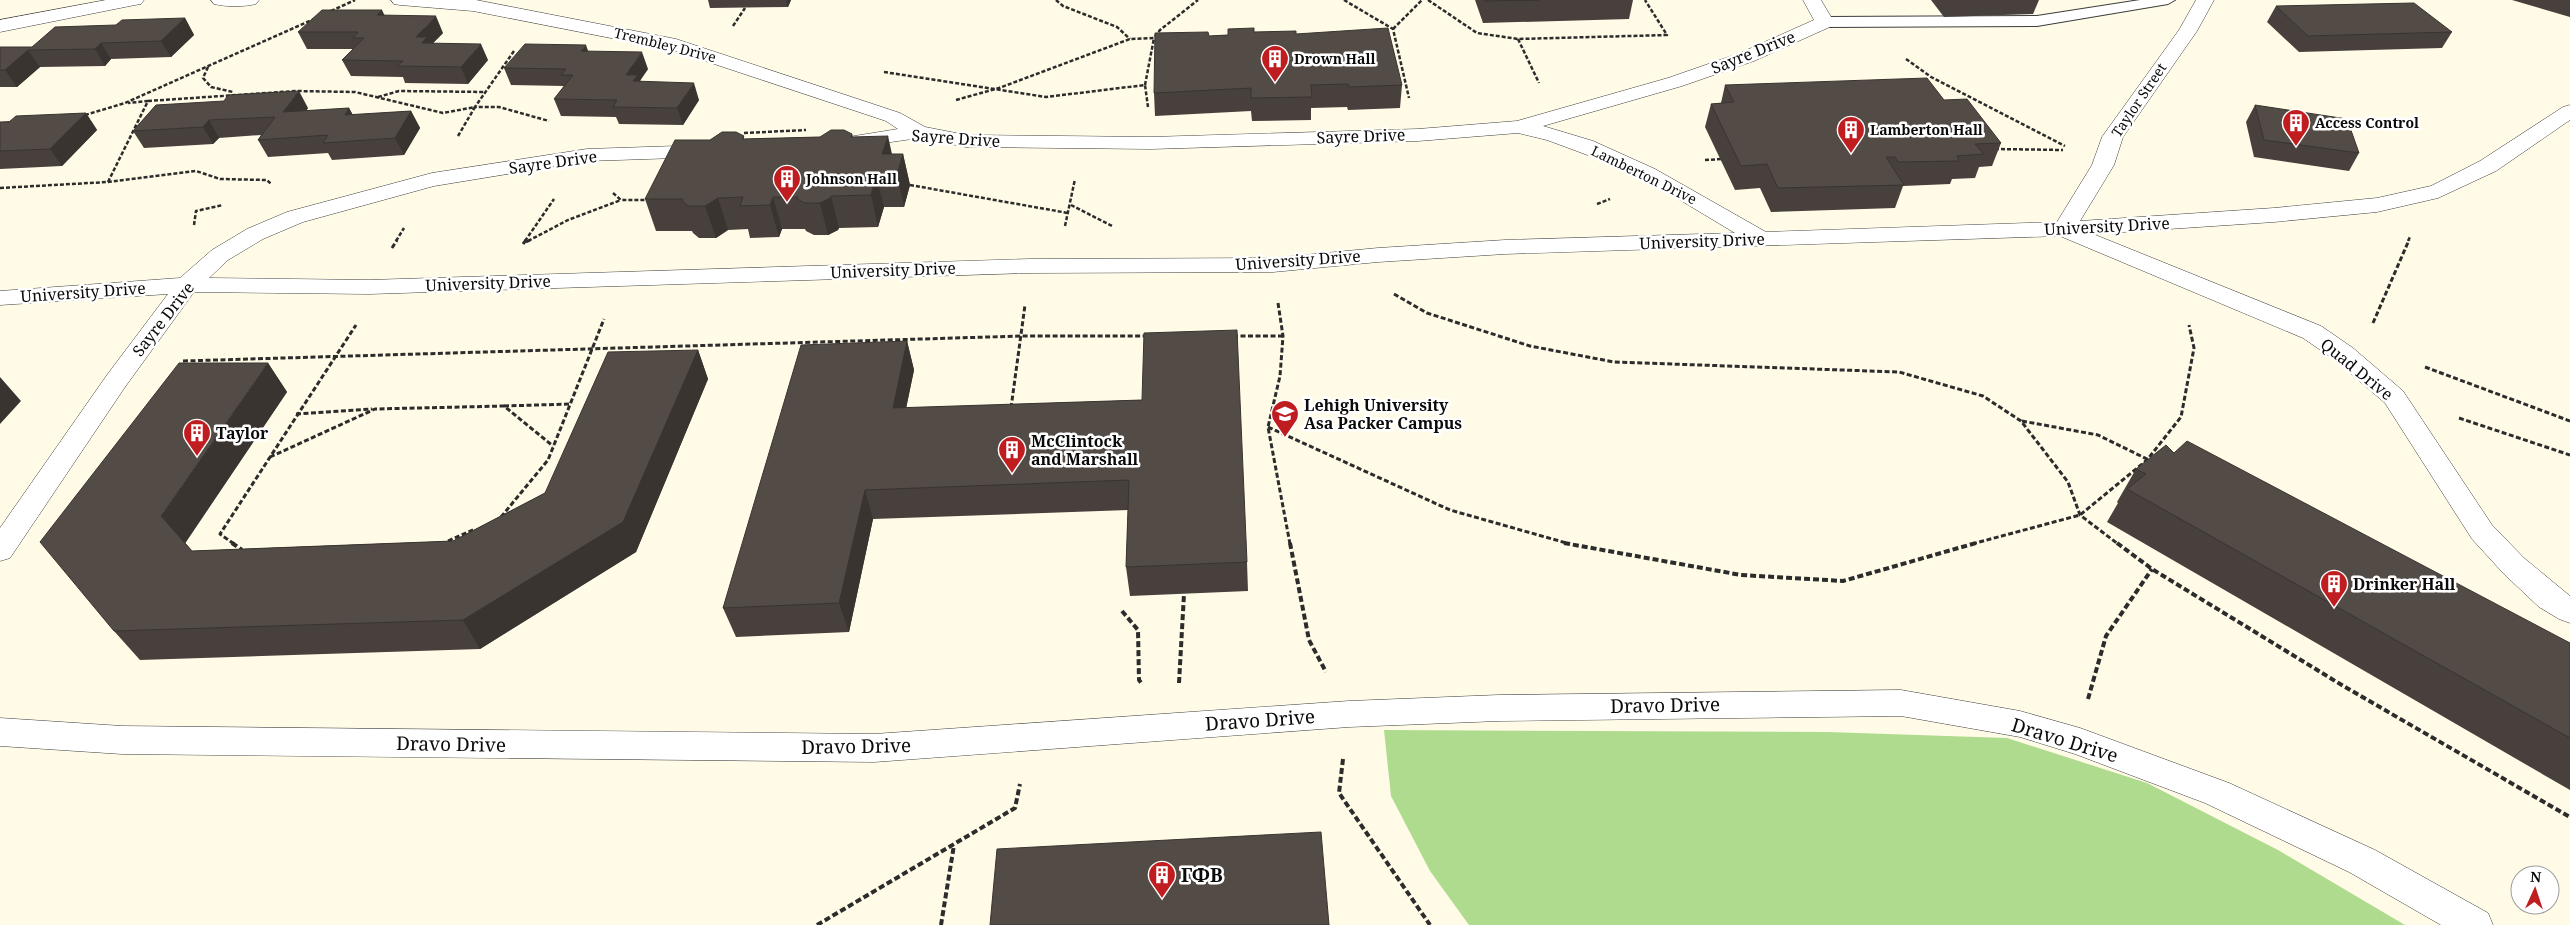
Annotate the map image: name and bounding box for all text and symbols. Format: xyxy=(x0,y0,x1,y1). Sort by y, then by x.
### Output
street label: Trembley Drive xyxy=(612,23,718,66)
street label: Sayre Drive xyxy=(1708,25,1798,79)
building icon: Drown Hall xyxy=(1260,44,1290,83)
place label: Drown Hall xyxy=(1294,49,1375,68)
street label: Taylor Street xyxy=(2107,59,2170,140)
building icon: Access Control xyxy=(2281,108,2311,147)
place label: Access Control xyxy=(2315,113,2419,132)
building icon: Lamberton Hall xyxy=(1836,115,1866,154)
place label: Lamberton Hall xyxy=(1870,120,1983,139)
street label: Sayre Drive xyxy=(1316,123,1406,149)
street label: Sayre Drive xyxy=(911,124,1001,152)
street label: Lamberton Drive xyxy=(1588,141,1700,208)
street label: Sayre Drive xyxy=(507,145,599,179)
building icon: Johnson Hall xyxy=(772,164,802,203)
place label: Johnson Hall xyxy=(805,169,897,188)
street label: University Drive xyxy=(2044,212,2170,240)
street label: University Drive xyxy=(1639,228,1765,254)
street label: University Drive xyxy=(1235,245,1361,275)
street label: University Drive xyxy=(830,257,956,283)
street label: University Drive xyxy=(425,270,551,296)
street label: University Drive xyxy=(20,277,146,307)
street label: Sayre Drive xyxy=(127,277,199,361)
street label: Quad Drive xyxy=(2316,333,2398,405)
place label: Lehigh University Asa Packer Campus xyxy=(1304,394,1462,434)
school or university icon: Lehigh University Asa Packer Campus xyxy=(1270,399,1300,438)
building icon: Taylor xyxy=(182,418,212,457)
place label: Taylor xyxy=(216,422,269,444)
place label: McClintock and Marshall xyxy=(1031,430,1139,470)
building icon: McClintock and Marshall xyxy=(997,435,1027,474)
building icon: Drinker Hall xyxy=(2319,569,2349,608)
place label: Drinker Hall xyxy=(2353,573,2456,595)
street label: Dravo Drive xyxy=(1610,691,1720,719)
street label: Dravo Drive xyxy=(1204,703,1316,737)
street label: Dravo Drive xyxy=(2009,711,2121,769)
street label: Dravo Drive xyxy=(396,730,506,758)
street label: Dravo Drive xyxy=(801,732,911,760)
building icon: ΓΦΒ xyxy=(1147,860,1177,899)
place label: ΓΦΒ xyxy=(1181,862,1223,888)
north arrow xyxy=(2510,865,2560,915)
text: N xyxy=(2530,867,2542,886)

